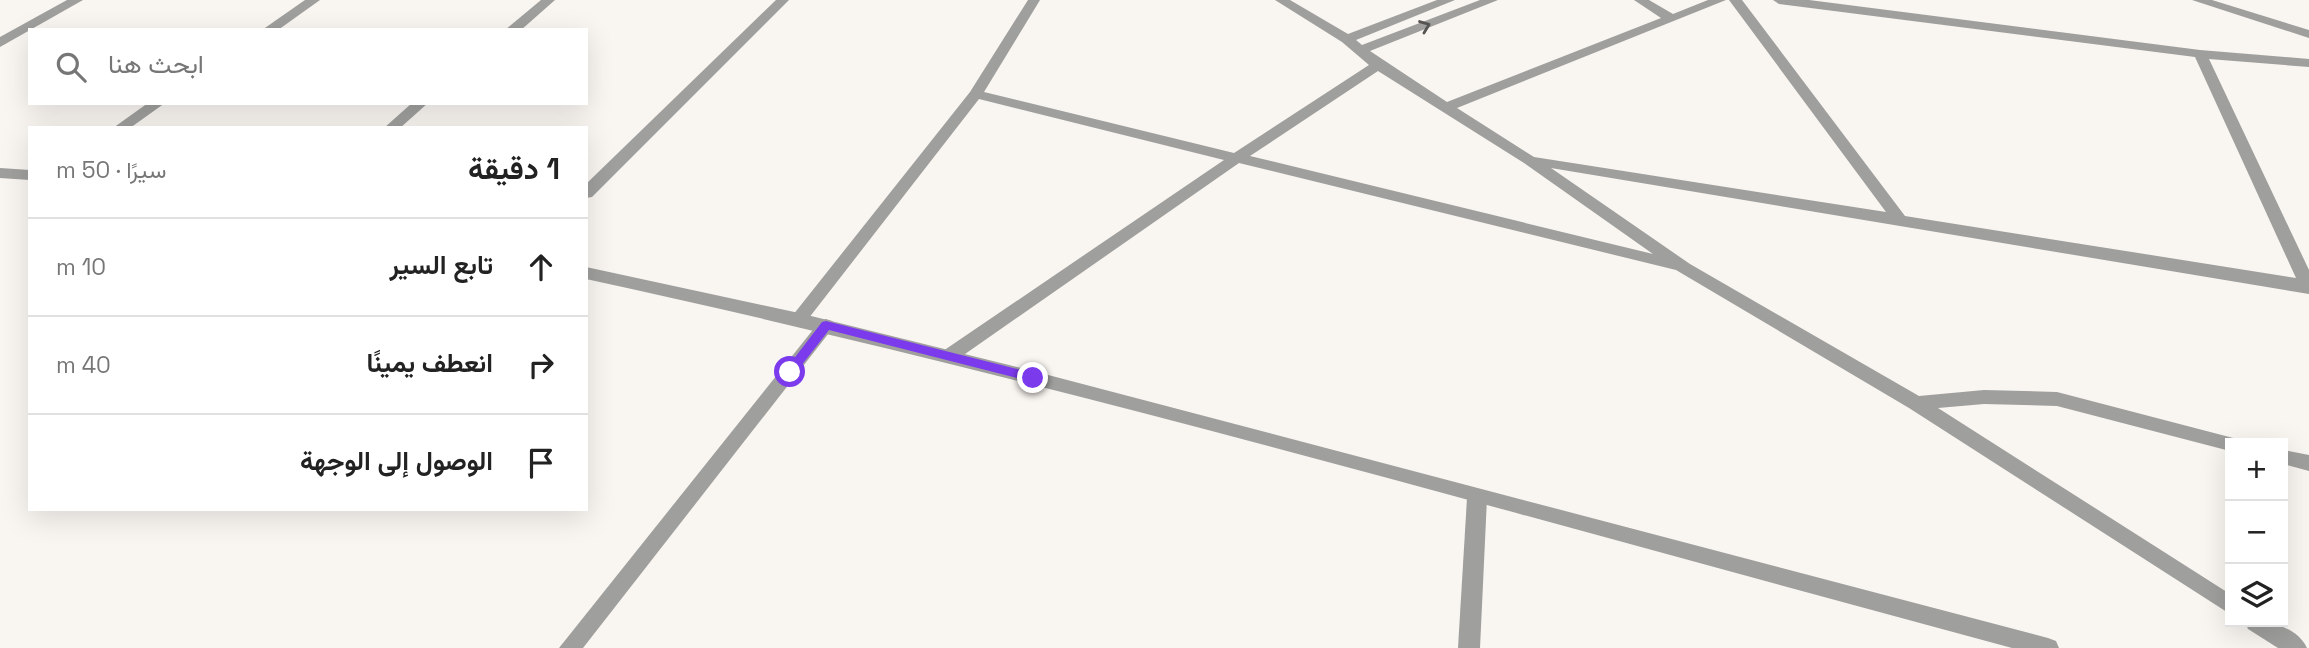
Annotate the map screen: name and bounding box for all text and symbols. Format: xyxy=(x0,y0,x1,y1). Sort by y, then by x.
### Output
one-way arrow xyxy=(1418,20,1430,34)
search box xyxy=(28,28,588,105)
text: ابحث هنا xyxy=(108,47,204,81)
icon: search xyxy=(52,48,90,86)
text: 1 دقيقة xyxy=(468,149,560,188)
text: سيرًا · 50 m xyxy=(56,155,166,185)
text: تابع السير xyxy=(389,248,493,282)
icon: ahead xyxy=(522,248,560,286)
text: 10 m xyxy=(56,252,106,282)
text: انعطف يمينًا xyxy=(367,346,493,380)
icon: right xyxy=(522,346,560,384)
text: 40 m xyxy=(56,350,111,380)
route start xyxy=(774,356,805,387)
route end xyxy=(1017,362,1048,393)
map controls xyxy=(2225,438,2288,627)
button: + xyxy=(2225,438,2288,501)
text: الوصول إلى الوجهة xyxy=(300,444,493,478)
icon: arrive xyxy=(522,444,560,482)
button: − xyxy=(2225,501,2288,564)
button: layers xyxy=(2225,564,2288,627)

